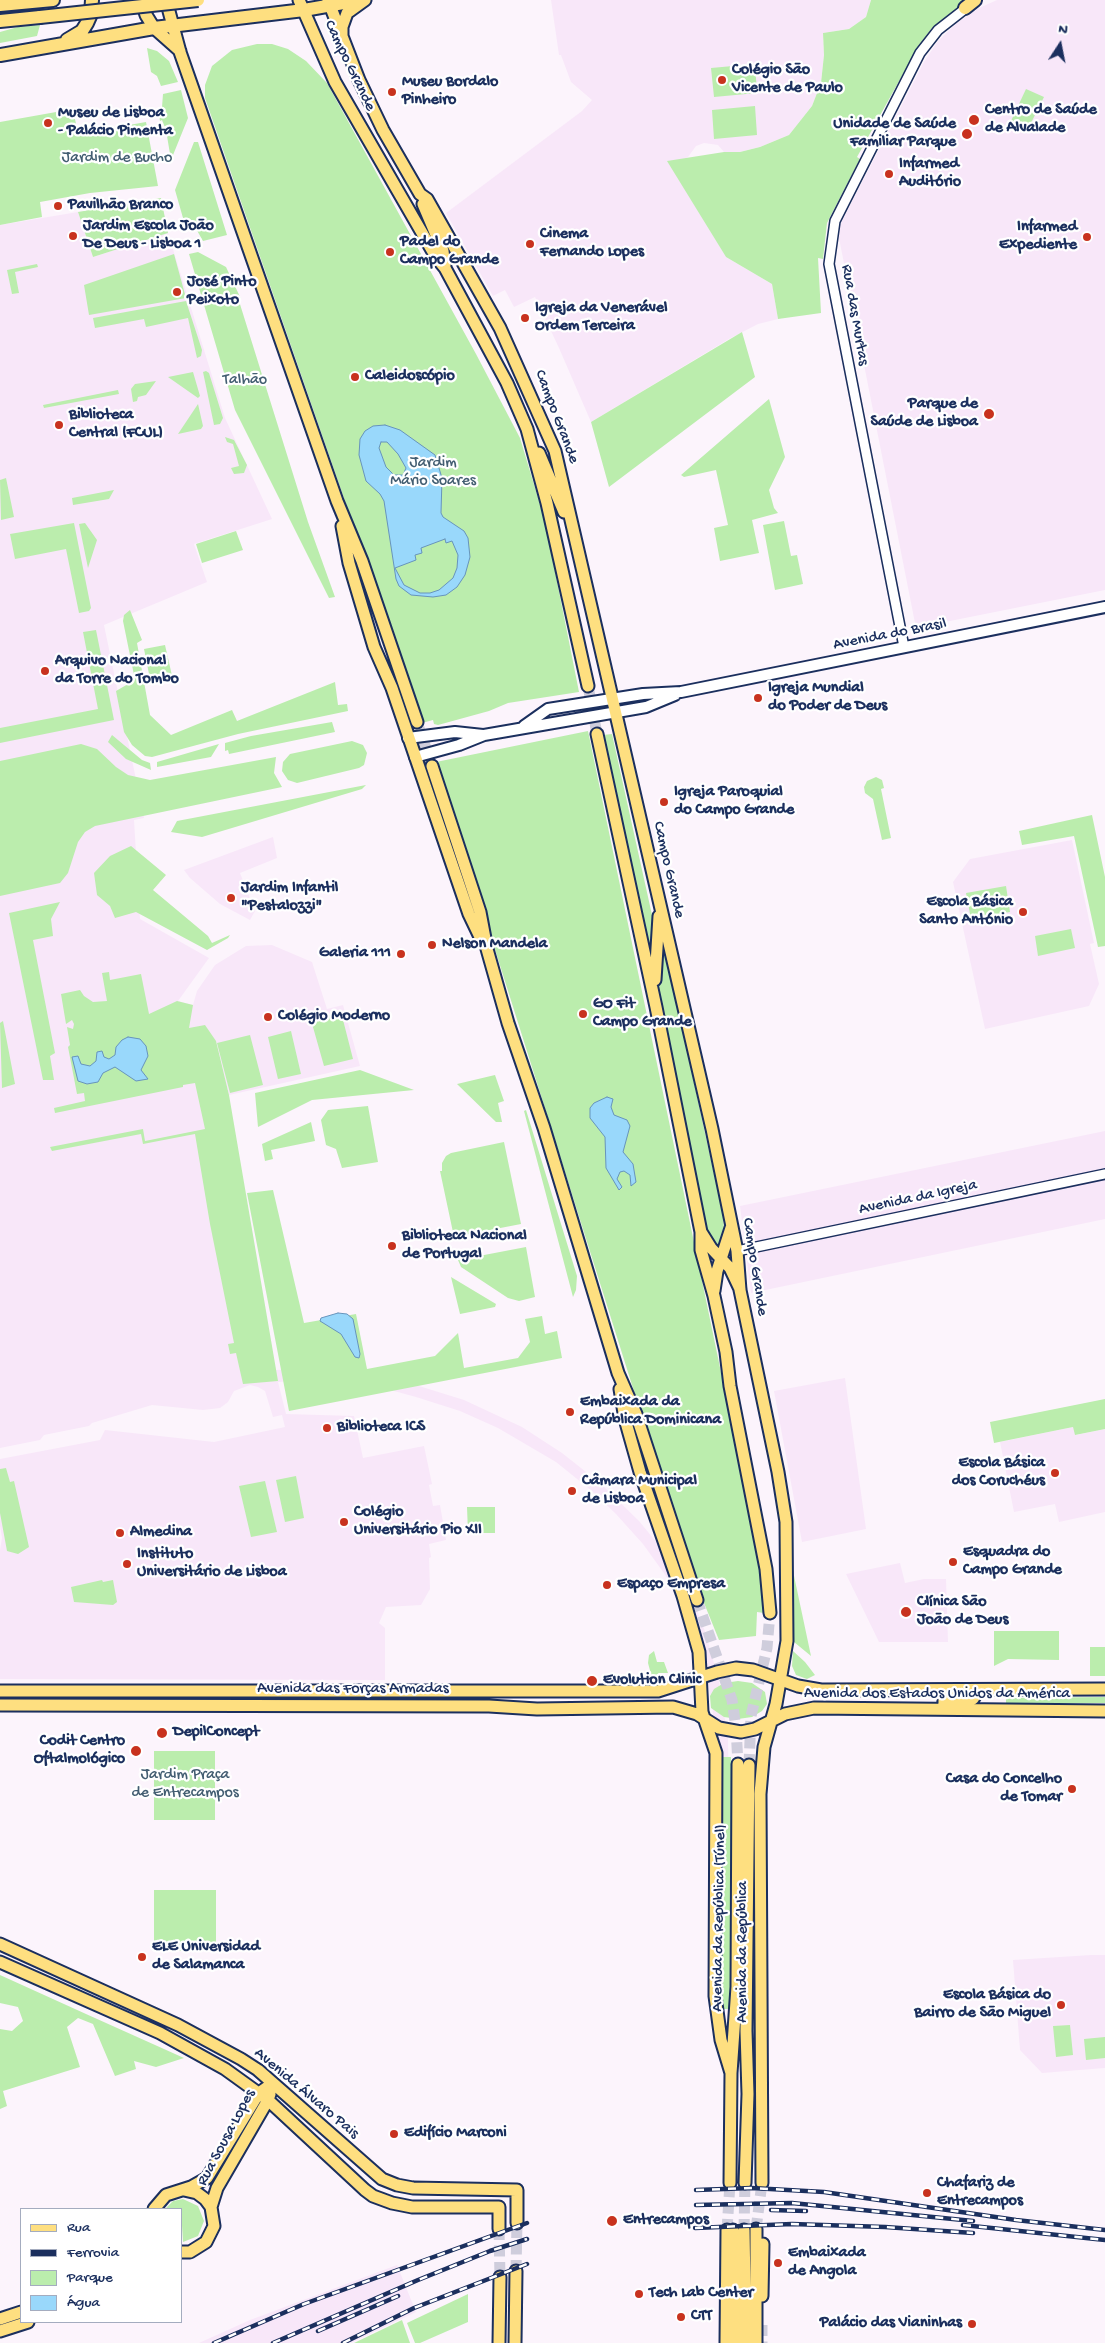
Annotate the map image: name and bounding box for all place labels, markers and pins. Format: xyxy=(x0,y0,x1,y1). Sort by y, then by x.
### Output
place label: Colégio São Vicente de Paulo xyxy=(732,61,843,99)
place label: Museu Bordalo Pinheiro xyxy=(402,73,498,111)
marker: Colégio São Vicente de Paulo xyxy=(716,74,728,86)
marker: Museu Bordalo Pinheiro xyxy=(386,86,398,98)
place label: Centro de Saúde de Alvalade xyxy=(985,101,1097,139)
place label: Museu de Lisboa - Palácio Pimenta xyxy=(58,104,173,142)
marker: Centro de Saúde de Alvalade xyxy=(967,113,981,127)
place label: Unidade de Saúde Familiar Parque xyxy=(833,115,956,153)
marker: Museu de Lisboa - Palácio Pimenta xyxy=(42,117,54,129)
marker: Unidade de Saúde Familiar Parque xyxy=(960,127,974,141)
place label: Infarmed Auditório xyxy=(899,155,961,193)
marker: Infarmed Auditório xyxy=(883,168,895,180)
place label: Pavilhão Branco xyxy=(68,196,173,216)
marker: Pavilhão Branco xyxy=(52,200,64,212)
place label: Jardim Escola João De Deus - Lisboa 1 xyxy=(83,217,214,255)
place label: Infarmed Expediente xyxy=(999,218,1077,256)
place label: Cinema Fernando Lopes xyxy=(540,225,644,263)
marker: Jardim Escola João De Deus - Lisboa 1 xyxy=(67,230,79,242)
marker: Infarmed Expediente xyxy=(1081,231,1093,243)
place label: Padel do Campo Grande xyxy=(400,233,499,271)
marker: Cinema Fernando Lopes xyxy=(524,238,536,250)
marker: Padel do Campo Grande xyxy=(384,246,396,258)
place label: José Pinto Peixoto xyxy=(187,273,256,311)
marker: José Pinto Peixoto xyxy=(171,286,183,298)
place label: Igreja da Venerável Ordem Terceira xyxy=(535,299,668,337)
marker: Igreja da Venerável Ordem Terceira xyxy=(519,312,531,324)
place label: Caleidoscópio xyxy=(365,367,455,387)
marker: Caleidoscópio xyxy=(349,371,361,383)
place label: Parque de Saúde de Lisboa xyxy=(870,395,978,433)
place label: Biblioteca Central (FCUL) xyxy=(69,406,163,444)
marker: Parque de Saúde de Lisboa xyxy=(982,407,996,421)
marker: Biblioteca Central (FCUL) xyxy=(53,419,65,431)
place label: Arquivo Nacional da Torre do Tombo xyxy=(55,652,179,690)
marker: Arquivo Nacional da Torre do Tombo xyxy=(39,665,51,677)
place label: Igreja Mundial do Poder de Deus xyxy=(768,679,887,717)
marker: Igreja Mundial do Poder de Deus xyxy=(752,692,764,704)
place label: Igreja Paroquial do Campo Grande xyxy=(674,783,794,821)
marker: Igreja Paroquial do Campo Grande xyxy=(658,796,670,808)
place label: Jardim Infantil "Pestalozzi" xyxy=(241,879,338,917)
marker: Jardim Infantil "Pestalozzi" xyxy=(225,892,237,904)
place label: Escola Básica Santo António xyxy=(919,893,1013,931)
marker: Escola Básica Santo António xyxy=(1017,906,1029,918)
place label: Nelson Mandela xyxy=(442,935,547,955)
marker: Nelson Mandela xyxy=(426,939,438,951)
place label: Galeria 111 xyxy=(319,944,391,964)
marker: Galeria 111 xyxy=(395,948,407,960)
place label: GO Fit Campo Grande xyxy=(593,995,692,1033)
place label: Colégio Moderno xyxy=(278,1007,390,1027)
marker: GO Fit Campo Grande xyxy=(577,1008,589,1020)
marker: Colégio Moderno xyxy=(262,1011,274,1023)
place label: Biblioteca Nacional de Portugal xyxy=(402,1227,527,1265)
marker: Biblioteca Nacional de Portugal xyxy=(386,1240,398,1252)
place label: Embaixada da República Dominicana xyxy=(580,1393,721,1431)
marker: Embaixada da República Dominicana xyxy=(564,1406,576,1418)
place label: Biblioteca ICS xyxy=(337,1418,425,1438)
marker: Biblioteca ICS xyxy=(321,1422,333,1434)
place label: Escola Básica dos Coruchéus xyxy=(952,1454,1045,1492)
marker: Escola Básica dos Coruchéus xyxy=(1049,1467,1061,1479)
place label: Câmara Municipal de Lisboa xyxy=(582,1472,697,1510)
marker: Câmara Municipal de Lisboa xyxy=(566,1485,578,1497)
place label: Colégio Universitário Pio XII xyxy=(354,1503,482,1541)
marker: Colégio Universitário Pio XII xyxy=(338,1516,350,1528)
place label: Almedina xyxy=(130,1523,192,1543)
marker: Almedina xyxy=(114,1527,126,1539)
place label: Esquadra do Campo Grande xyxy=(963,1543,1062,1581)
place label: Instituto Universitário de Lisboa xyxy=(137,1545,287,1583)
marker: Esquadra do Campo Grande xyxy=(947,1556,959,1568)
marker: Instituto Universitário de Lisboa xyxy=(121,1558,133,1570)
place label: Espaço Empresa xyxy=(617,1575,725,1595)
marker: Espaço Empresa xyxy=(601,1579,613,1591)
place label: Clínica São João de Deus xyxy=(917,1593,1008,1631)
marker: Clínica São João de Deus xyxy=(899,1605,913,1619)
place label: Evolution Clinic xyxy=(603,1671,701,1691)
marker: Evolution Clinic xyxy=(585,1674,599,1688)
place label: DepilConcept xyxy=(173,1723,259,1743)
marker: DepilConcept xyxy=(155,1726,169,1740)
place label: Codit Centro Oftalmológico xyxy=(34,1732,125,1770)
marker: Codit Centro Oftalmológico xyxy=(129,1744,143,1758)
place label: Casa do Concelho de Tomar xyxy=(946,1770,1062,1808)
marker: Casa do Concelho de Tomar xyxy=(1066,1783,1078,1795)
place label: ELE Universidad de Salamanca xyxy=(152,1938,260,1976)
marker: ELE Universidad de Salamanca xyxy=(136,1951,148,1963)
place label: Escola Básica do Bairro de São Miguel xyxy=(914,1986,1051,2024)
marker: Escola Básica do Bairro de São Miguel xyxy=(1055,1999,1067,2011)
place label: Edifício Marconi xyxy=(404,2124,507,2144)
marker: Edifício Marconi xyxy=(388,2128,400,2140)
place label: Chafariz de Entrecampos xyxy=(937,2174,1023,2212)
marker: Chafariz de Entrecampos xyxy=(921,2187,933,2199)
place label: Entrecampos xyxy=(623,2211,709,2231)
marker: Entrecampos xyxy=(605,2214,619,2228)
place label: Embaixada de Angola xyxy=(788,2244,866,2282)
marker: Embaixada de Angola xyxy=(772,2257,784,2269)
place label: Tech Lab Center xyxy=(649,2284,753,2304)
marker: Tech Lab Center xyxy=(633,2288,645,2300)
place label: CTT xyxy=(691,2307,712,2327)
marker: CTT xyxy=(675,2311,687,2323)
place label: Palácio das Vianinhas xyxy=(820,2314,962,2334)
marker: Palácio das Vianinhas xyxy=(966,2318,978,2330)

